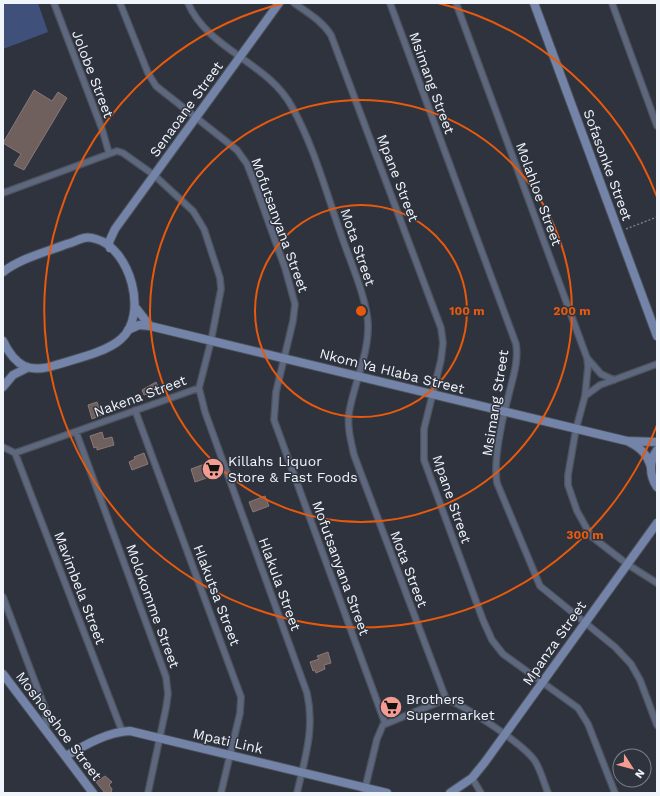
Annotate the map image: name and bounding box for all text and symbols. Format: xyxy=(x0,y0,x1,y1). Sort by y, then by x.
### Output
street label: Jolobe Street xyxy=(69,28,117,120)
street label: Msimang Street xyxy=(406,30,458,136)
street label: Senaoane Street xyxy=(146,58,226,160)
street label: Sofasonke Street xyxy=(580,107,636,223)
street label: Mpane Street xyxy=(374,132,422,224)
street label: Molahloe Street xyxy=(513,140,565,248)
street label: Mofutsanyana Street xyxy=(248,156,312,295)
street label: Mota Street xyxy=(337,206,379,288)
centre of rings xyxy=(354,304,368,318)
text: 100 m xyxy=(449,304,485,318)
text: 200 m xyxy=(553,304,591,318)
street label: Nkom Ya Hlaba Street xyxy=(318,345,466,397)
street label: Msimang Street xyxy=(479,349,511,457)
street label: Nakena Street xyxy=(92,372,188,420)
place label: Killahs Liquor Store & Fast Foods xyxy=(228,453,358,485)
street label: Mpane Street xyxy=(429,453,475,545)
supermarket icon: Killahs Liquor Store & Fast Foods xyxy=(200,456,226,482)
street label: Mofutsanyana Street xyxy=(309,499,373,638)
text: 300 m xyxy=(566,528,604,542)
street label: Mavimbela Street xyxy=(51,529,109,647)
street label: Mota Street xyxy=(387,529,431,610)
street label: Hlakula Street xyxy=(256,535,304,633)
street label: Molokomme Street xyxy=(123,542,183,670)
street label: Hlakutsa Street xyxy=(190,542,244,648)
street label: Mpanza Street xyxy=(519,598,589,688)
street label: Moshoeshoe Street xyxy=(13,668,105,784)
place label: Brothers Supermarket xyxy=(406,691,495,723)
supermarket icon: Brothers Supermarket xyxy=(378,694,404,720)
street label: Mpati Link xyxy=(191,725,265,757)
north arrow xyxy=(612,748,652,788)
text: N xyxy=(632,766,647,781)

